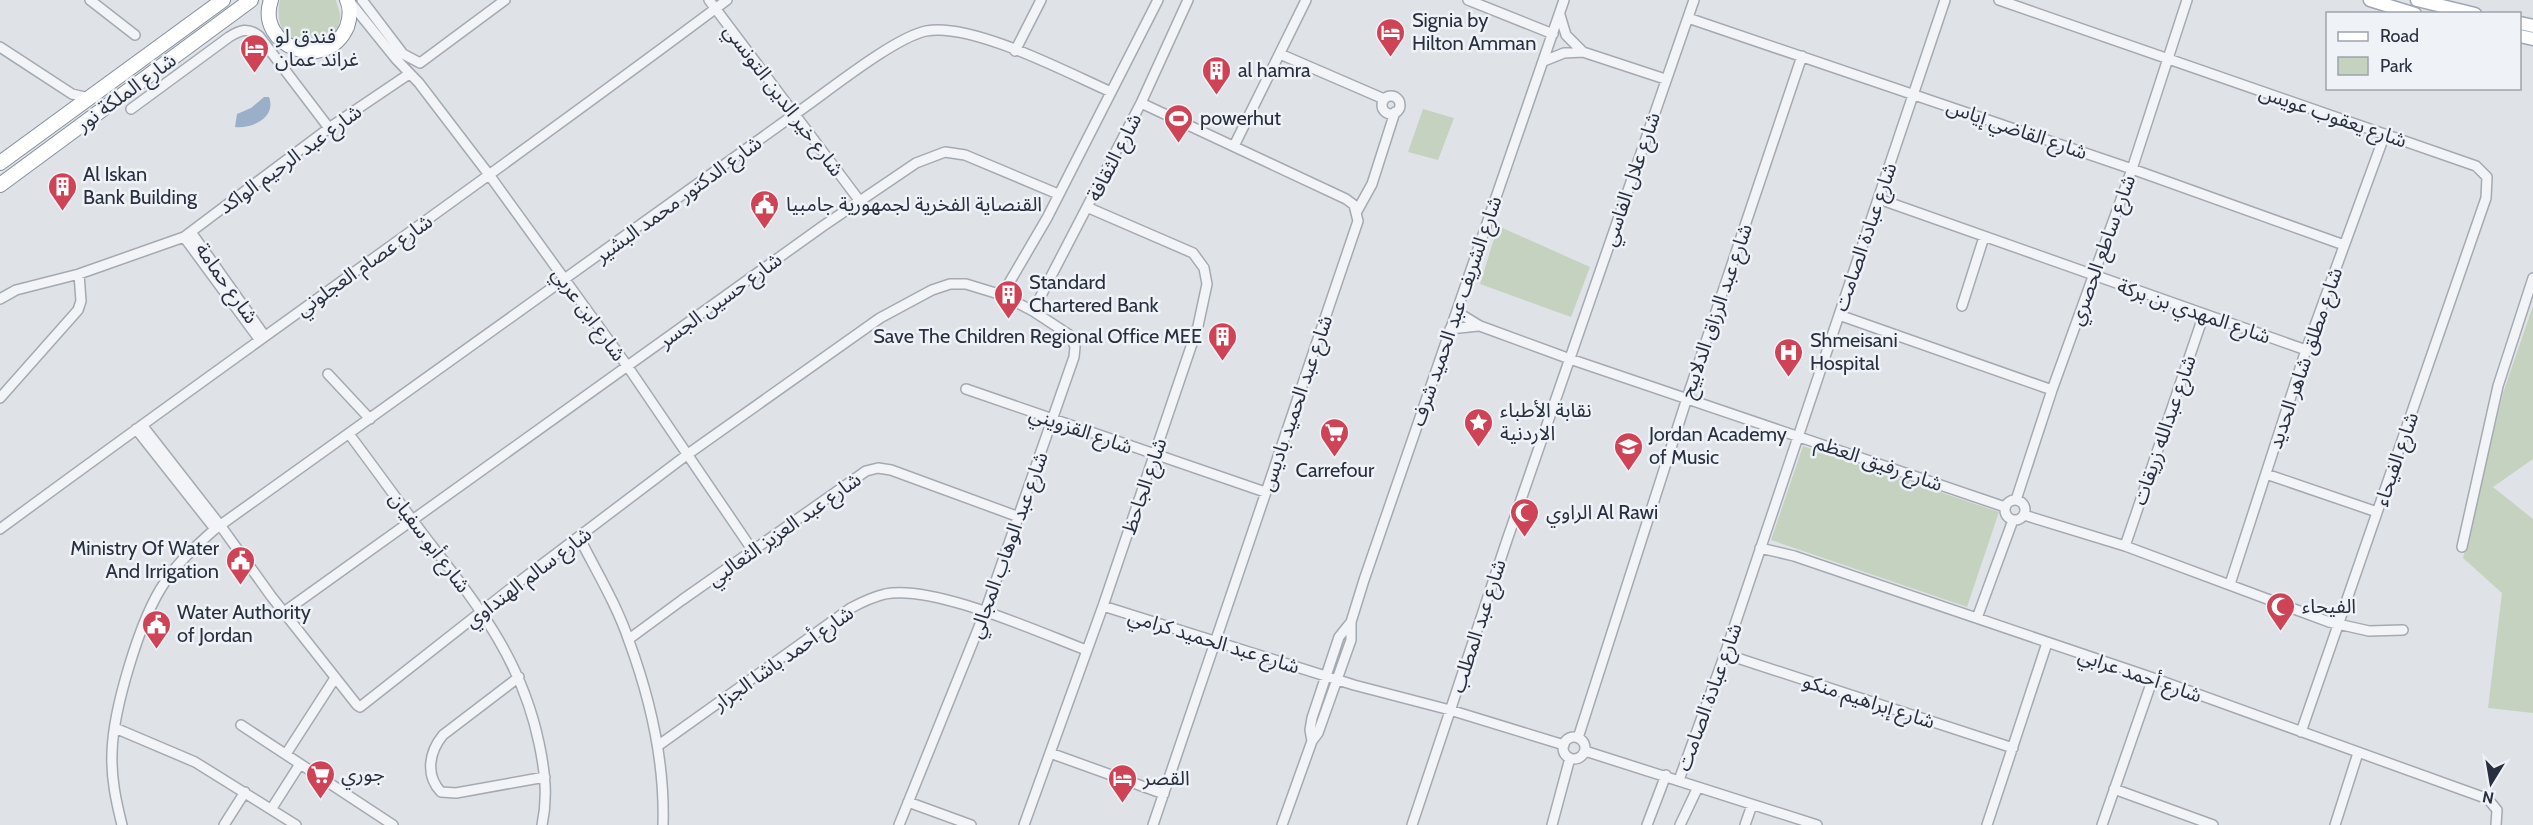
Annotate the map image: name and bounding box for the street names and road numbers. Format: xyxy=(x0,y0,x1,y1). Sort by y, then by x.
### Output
street label: شارع خير الدين التونسي xyxy=(716,19,849,183)
street label: شارع الملكة نور xyxy=(71,48,182,139)
street label: شارع يعقوب عويس xyxy=(2255,80,2410,155)
street label: شارع القاضي إياس xyxy=(1942,94,2090,168)
street label: شارع عبد الرحيم الواكد xyxy=(214,99,368,221)
street label: شارع الثقافة xyxy=(1082,109,1149,206)
street label: شارع علال الفاسي xyxy=(1597,109,1669,250)
street label: شارع الدكتور محمد البشير xyxy=(589,130,768,271)
street label: شارع عبادة الصامت xyxy=(1828,160,1904,315)
street label: شارع ساطع الحصري xyxy=(2064,171,2144,330)
street label: شارع الشريف عبد الحميد شرف xyxy=(1405,193,1510,430)
street label: شارع عصام العجلوني xyxy=(291,209,439,324)
street label: شارع عبد الرزاق الدلابيح xyxy=(1675,221,1760,402)
street label: شارع حمامة xyxy=(188,238,263,330)
street label: شارع حسين الجسر xyxy=(653,247,788,356)
street label: شارع ابن عربي xyxy=(544,262,631,368)
street label: شارع مطلق شاهر الحديد xyxy=(2263,264,2350,453)
street label: شارع المهدي بن بركة xyxy=(2113,274,2274,352)
street label: شارع عبد الحميد باديس xyxy=(1255,312,1340,495)
street label: شارع عبدالله زريقات xyxy=(2127,352,2204,509)
street label: شارع القزويني xyxy=(1025,401,1136,462)
street label: شارع الفيحاء xyxy=(2369,409,2426,510)
street label: شارع رفيق العظم xyxy=(1811,430,1946,499)
street label: شارع الجاحظ xyxy=(1116,435,1175,538)
street label: شارع عبد الوهاب المجالي xyxy=(963,449,1056,643)
street label: شارع عبد العزيز الثعالبي xyxy=(703,467,868,594)
street label: شارع أبو سفيان xyxy=(382,487,476,599)
street label: شارع سالم الهنداوي xyxy=(460,522,598,635)
street label: شارع عبد المطلب xyxy=(1445,556,1514,697)
street label: شارع أحمد باشا الجزار xyxy=(707,601,860,718)
street label: شارع عبد الحميد كرامي xyxy=(1124,603,1303,682)
street label: شارع عبادة الصامت xyxy=(1671,620,1750,775)
street label: شارع أحمد عرابي xyxy=(2074,643,2205,711)
street label: شارع إبراهيم منكو xyxy=(1799,668,1938,736)

